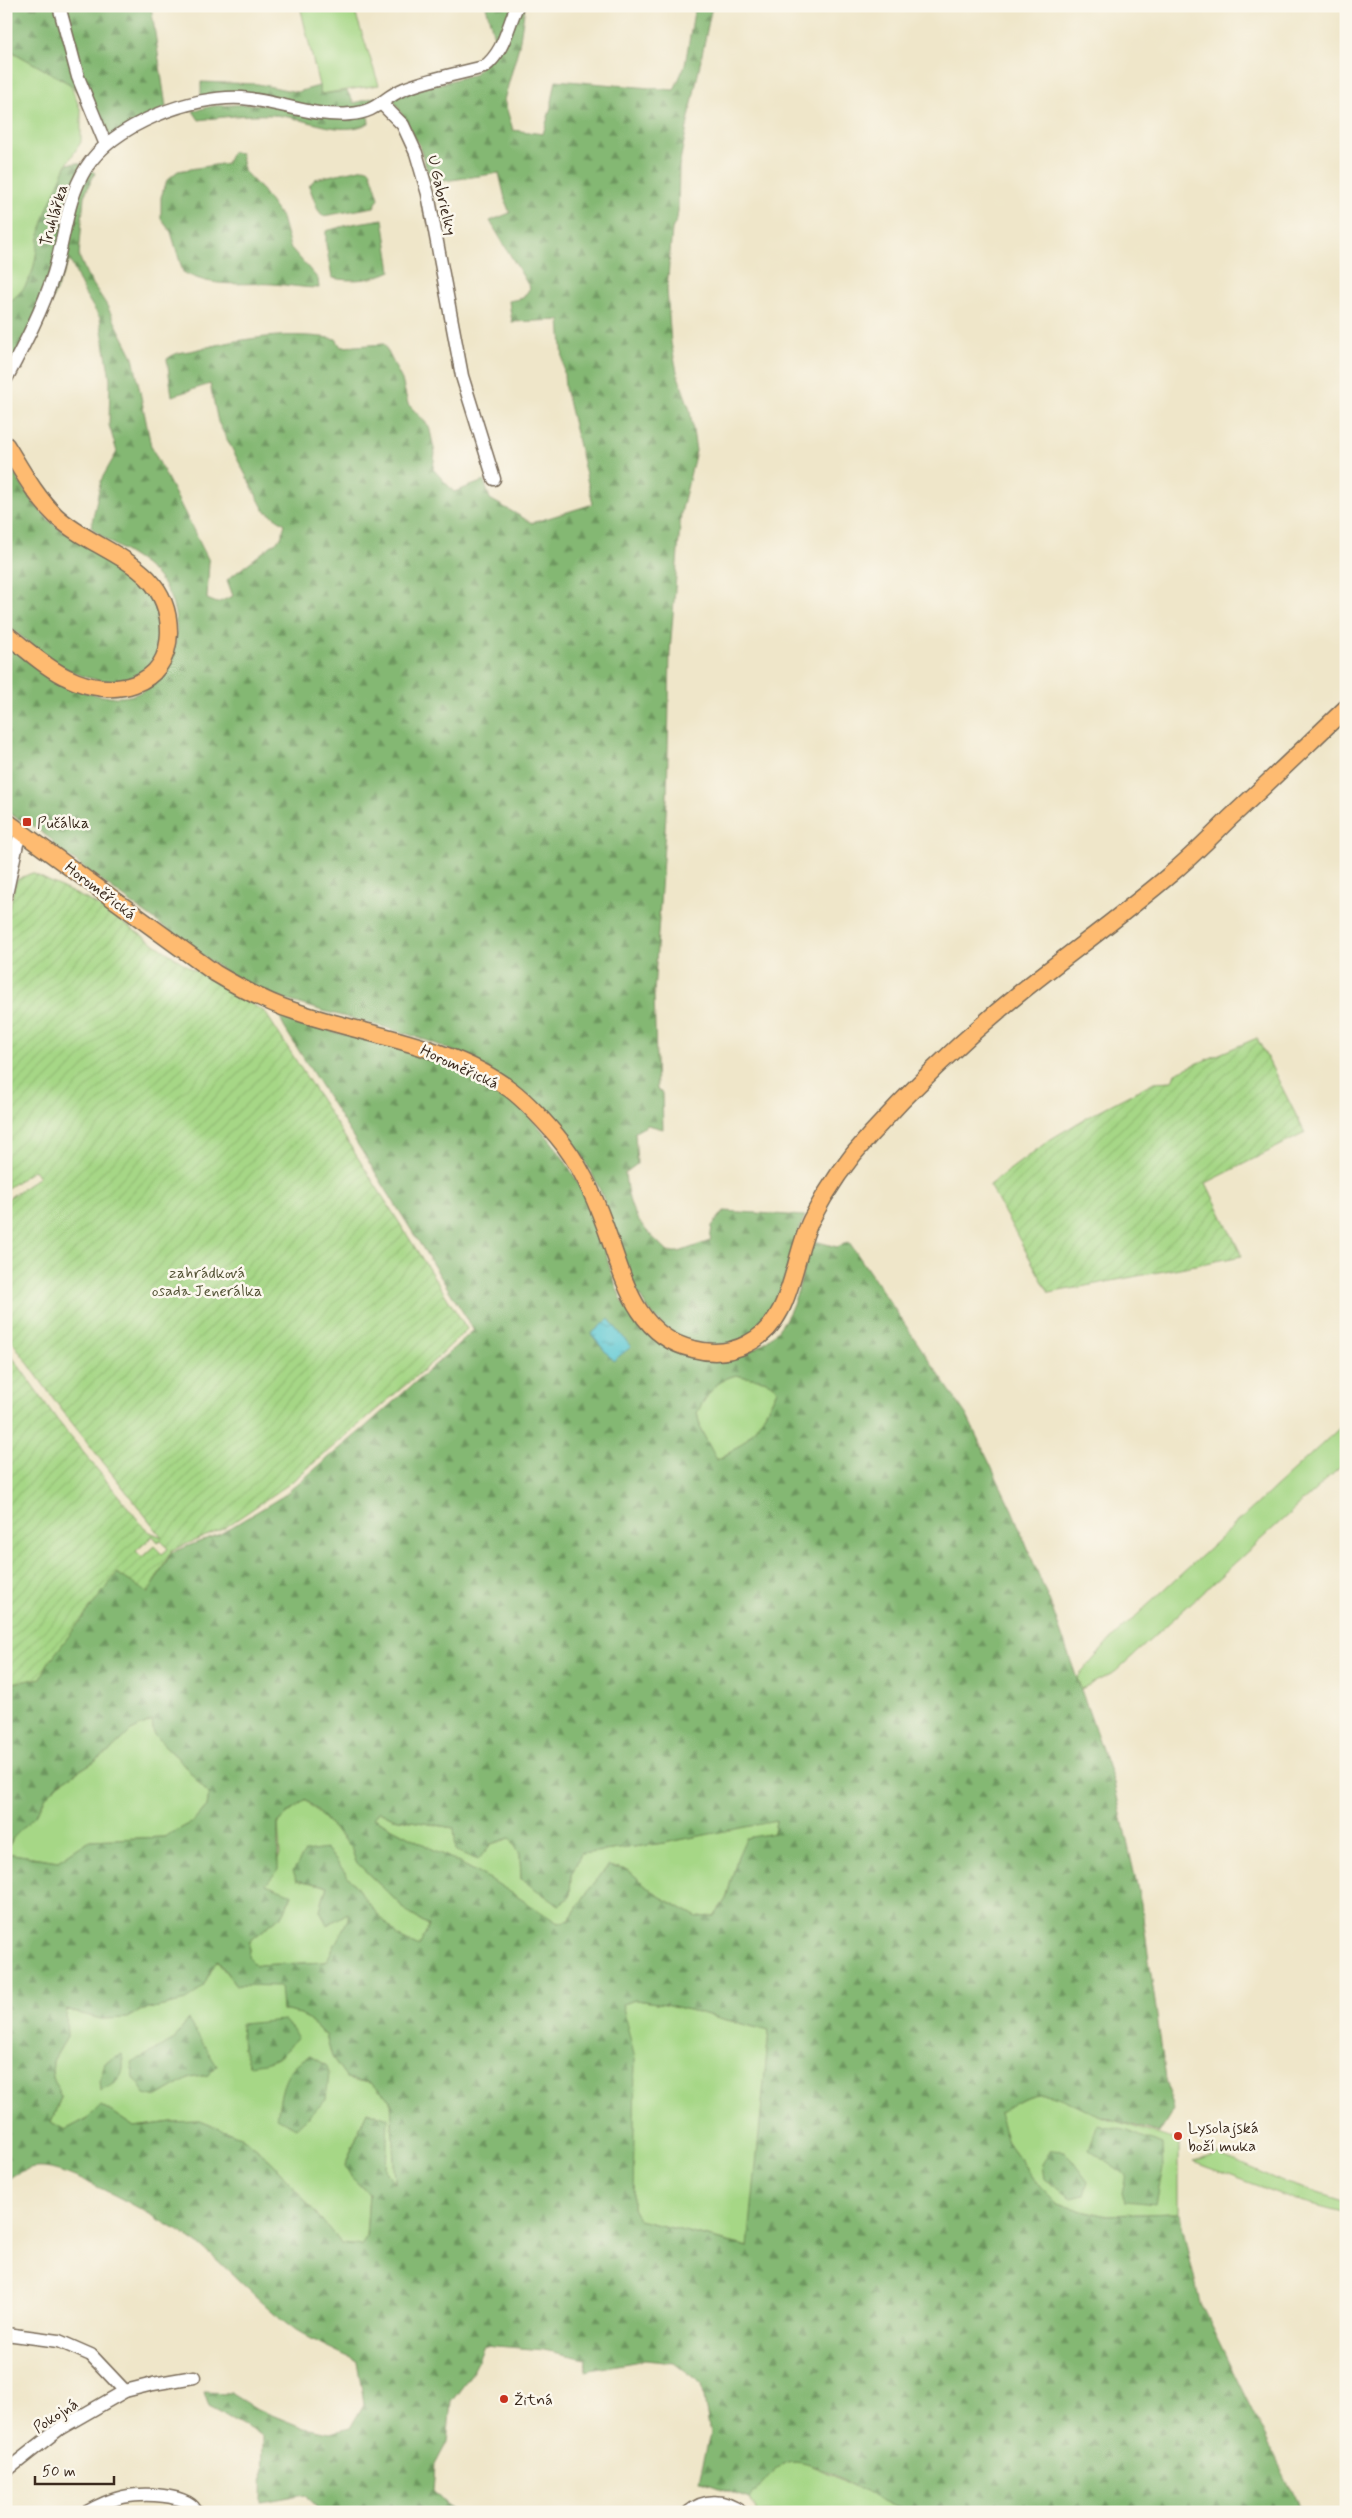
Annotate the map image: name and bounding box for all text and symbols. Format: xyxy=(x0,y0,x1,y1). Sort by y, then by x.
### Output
street label: U Gabrielky xyxy=(422,153,461,238)
street label: Truhlářka xyxy=(36,182,73,249)
place label: Pučálka xyxy=(37,813,89,834)
marker: Pučálka xyxy=(21,816,33,828)
street label: Horoměřická xyxy=(60,857,140,925)
street label: Horoměřická xyxy=(417,1040,502,1095)
park label: zahrádková osada Jenerálka xyxy=(152,1263,262,1302)
place label: Lysolajská boží muka xyxy=(1188,2118,1259,2157)
marker: Lysolajská boží muka xyxy=(1172,2130,1184,2142)
place label: Žitná xyxy=(514,2390,553,2411)
marker: Žitná xyxy=(498,2393,510,2405)
street label: Pokojná xyxy=(29,2394,82,2439)
scale bar xyxy=(35,2453,114,2485)
text: 50 m xyxy=(42,2462,76,2482)

